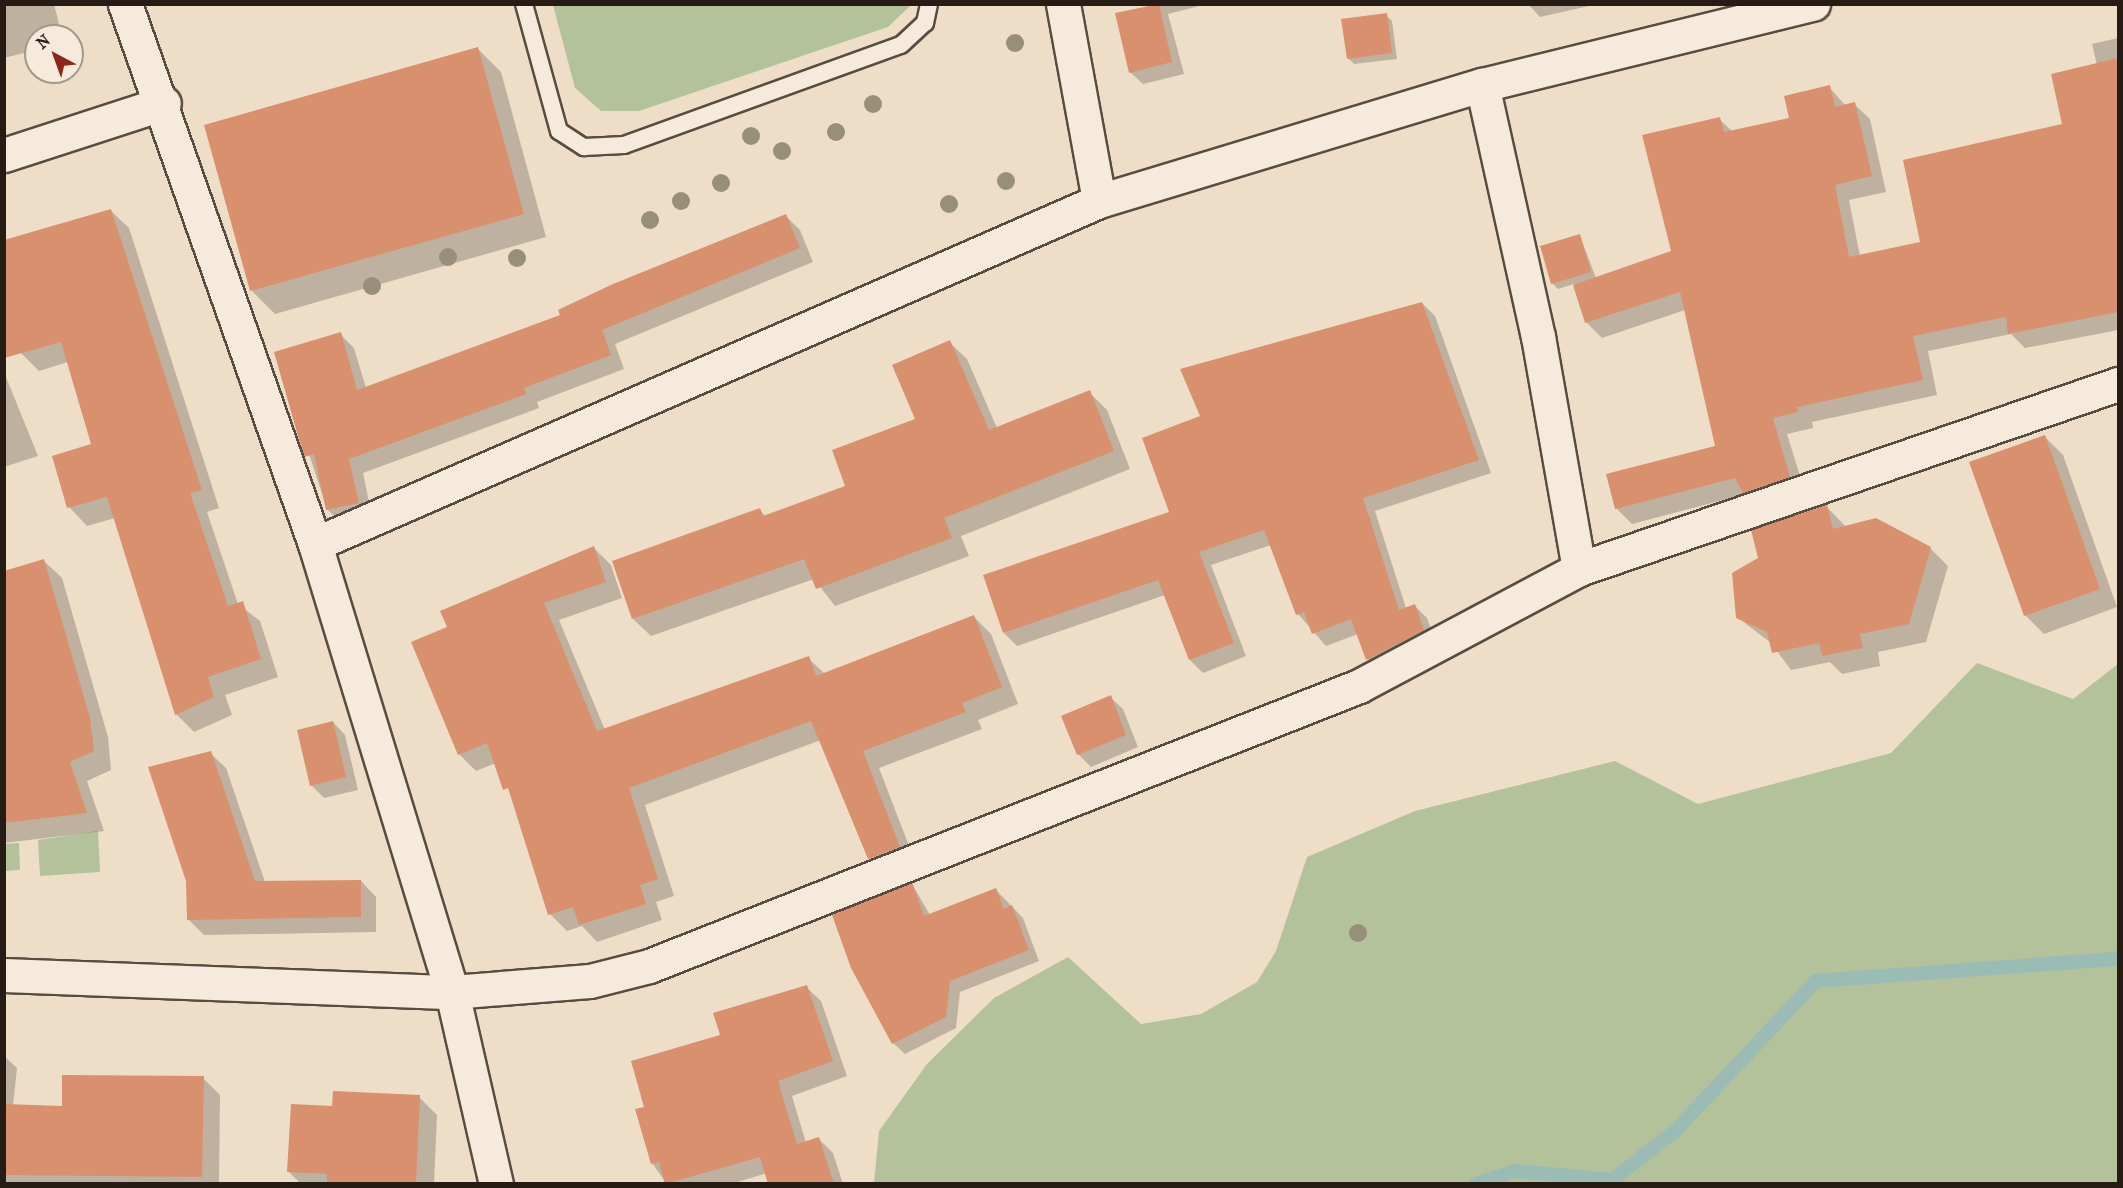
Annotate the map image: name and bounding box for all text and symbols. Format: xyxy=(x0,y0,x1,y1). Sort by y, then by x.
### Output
north arrow xyxy=(24,24,84,84)
text: N xyxy=(32,30,54,53)

